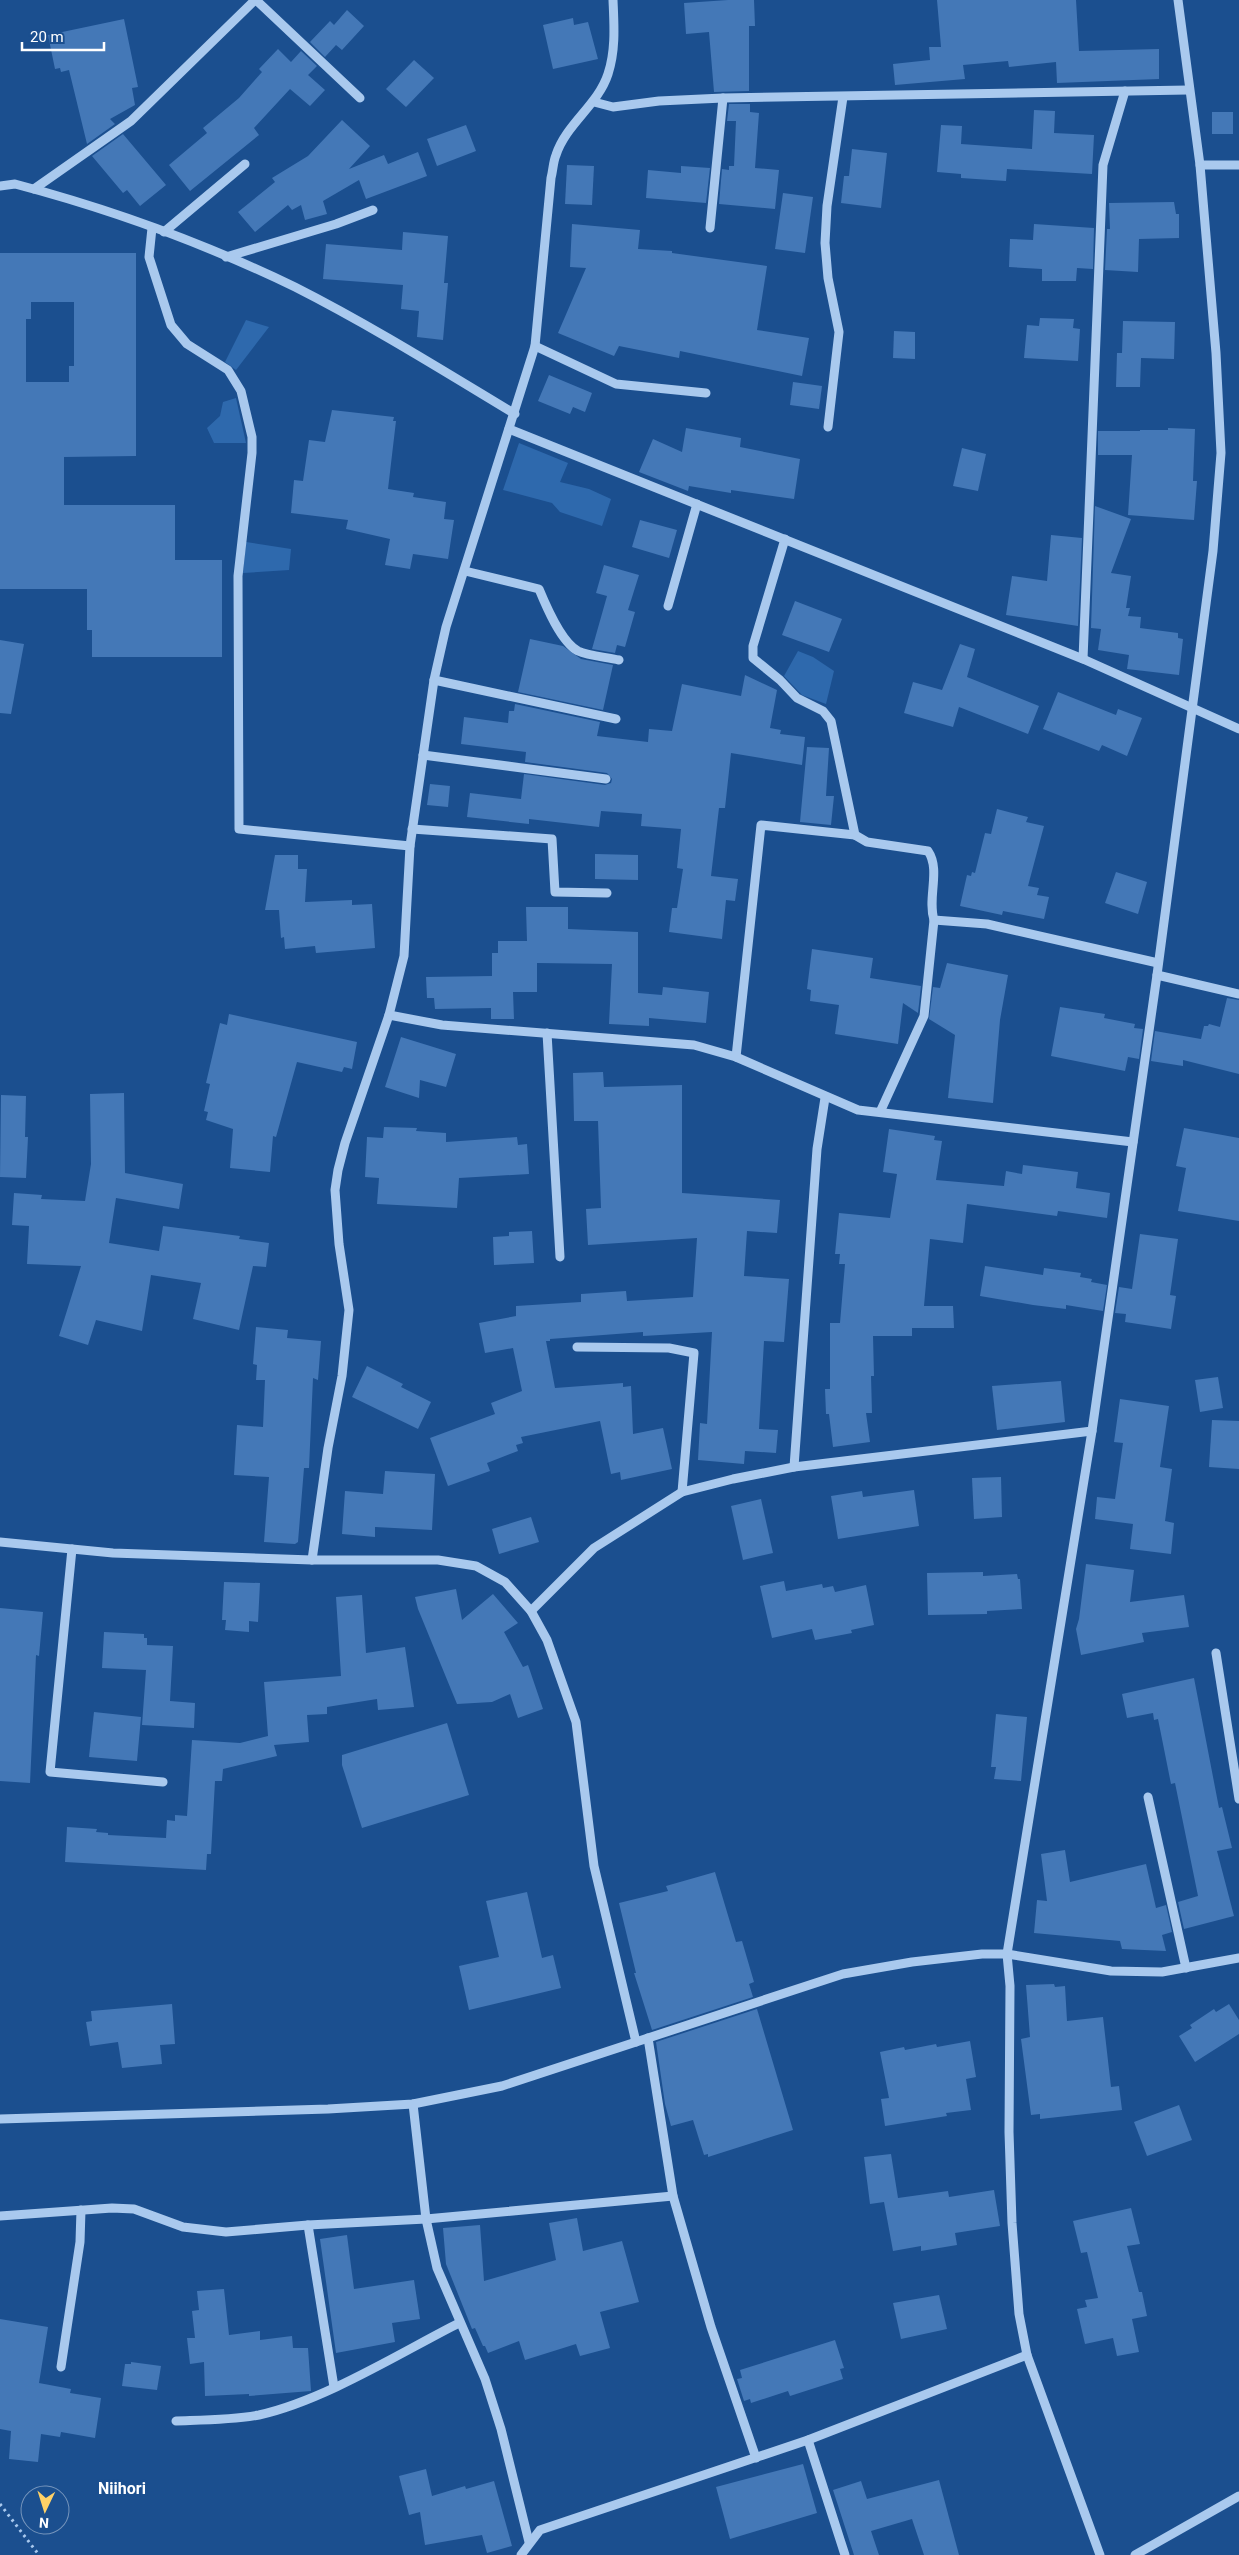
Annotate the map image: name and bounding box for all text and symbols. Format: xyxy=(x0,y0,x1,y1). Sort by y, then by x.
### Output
scale bar xyxy=(22,20,105,52)
text: 20 m xyxy=(30,28,64,46)
district label: Niihori xyxy=(98,2479,146,2498)
north arrow xyxy=(20,2485,70,2535)
text: N xyxy=(39,2515,50,2531)

